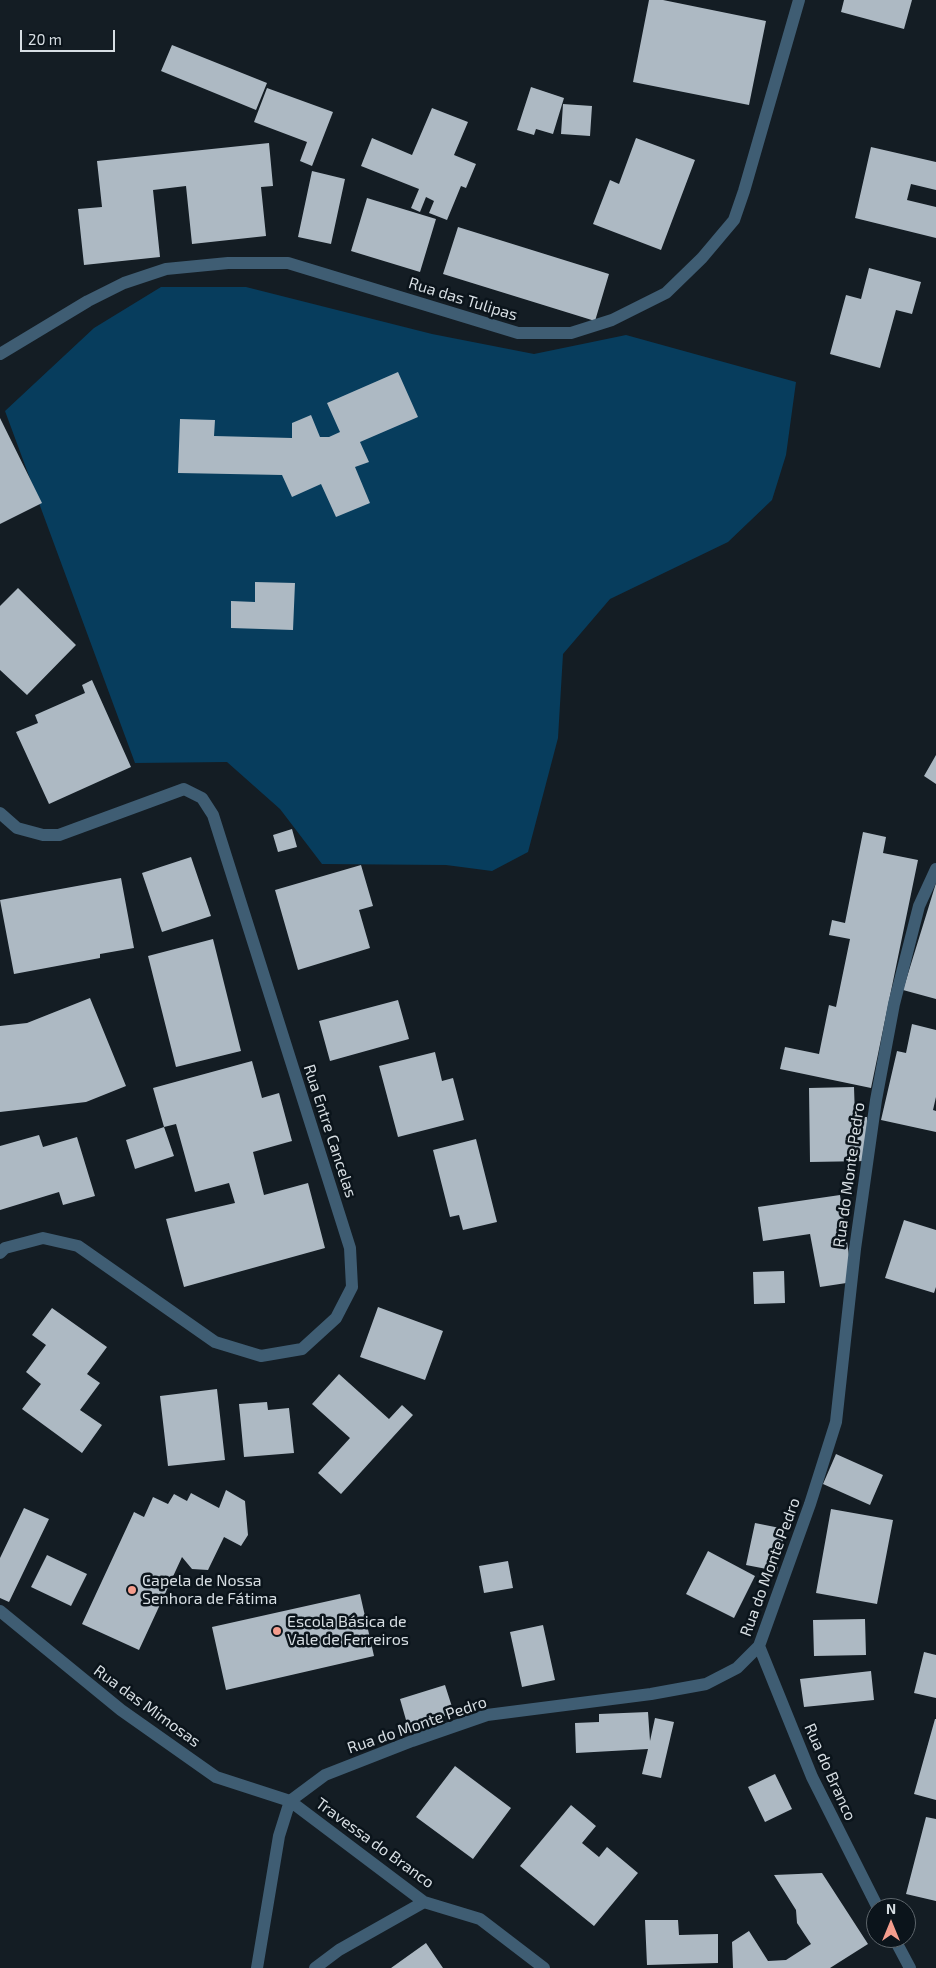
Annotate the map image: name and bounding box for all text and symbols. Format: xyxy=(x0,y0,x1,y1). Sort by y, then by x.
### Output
scale bar xyxy=(22,20,118,52)
text: 20 m xyxy=(28,30,62,48)
street label: Rua das Tulipas xyxy=(406,273,520,325)
street label: Rua Entre Cancelas xyxy=(299,1062,361,1200)
street label: Rua do Monte Pedro xyxy=(829,1101,869,1249)
street label: Rua do Monte Pedro xyxy=(736,1495,804,1639)
place label: Capela de Nossa Senhora de Fátima xyxy=(142,1571,277,1609)
marker: Capela de Nossa Senhora de Fátima xyxy=(126,1584,138,1596)
place label: Escola Básica de Vale de Ferreiros xyxy=(287,1612,409,1650)
marker: Escola Básica de Vale de Ferreiros xyxy=(271,1625,283,1637)
street label: Rua das Mimosas xyxy=(90,1661,204,1751)
street label: Rua do Monte Pedro xyxy=(345,1692,489,1758)
street label: Rua do Branco xyxy=(800,1720,860,1824)
street label: Travessa do Branco xyxy=(312,1794,438,1892)
north arrow xyxy=(866,1898,916,1948)
text: N xyxy=(886,1900,896,1917)

